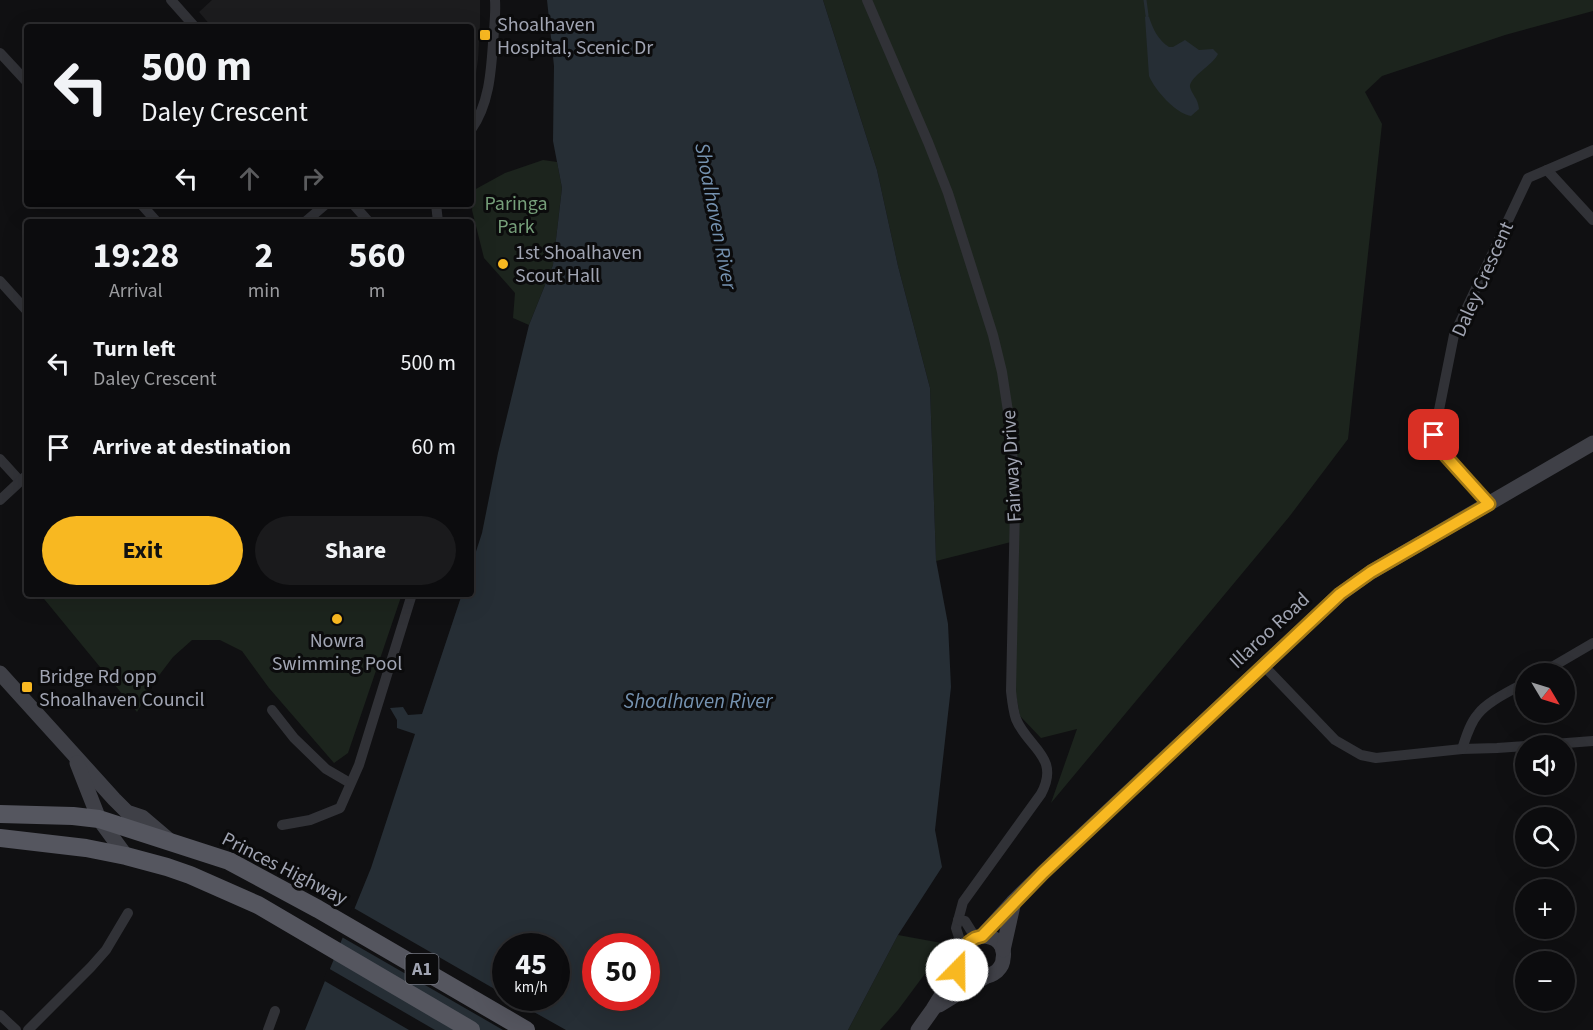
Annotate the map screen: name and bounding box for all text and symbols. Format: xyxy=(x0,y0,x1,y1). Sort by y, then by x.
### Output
place label: Shoalhaven Hospital, Scenic Dr xyxy=(497,11,653,62)
marker: Shoalhaven Hospital, Scenic Dr xyxy=(478,28,492,42)
text: 500 m xyxy=(141,37,252,97)
icon: left xyxy=(42,48,120,126)
text: Daley Crescent xyxy=(141,93,308,132)
water label: Shoalhaven River xyxy=(687,140,745,293)
icon: left xyxy=(170,162,203,195)
icon: ahead xyxy=(233,162,266,195)
icon: right xyxy=(296,162,329,195)
park label: Paringa Park xyxy=(484,190,548,241)
street label: Daley Crescent xyxy=(1445,217,1521,342)
text: 19:28 xyxy=(92,230,179,281)
text: 2 xyxy=(254,230,273,281)
text: 560 xyxy=(349,230,406,281)
place label: 1st Shoalhaven Scout Hall xyxy=(515,239,642,290)
marker: 1st Shoalhaven Scout Hall xyxy=(496,257,510,271)
text: Arrival xyxy=(109,277,163,305)
text: min xyxy=(248,277,280,305)
text: m xyxy=(369,277,385,305)
text: Turn left xyxy=(93,333,175,365)
icon: left xyxy=(42,347,75,380)
text: 500 m xyxy=(401,347,456,379)
text: Daley Crescent xyxy=(93,365,217,393)
street label: Fairway Drive xyxy=(995,409,1029,523)
pin xyxy=(1408,409,1459,460)
icon: arrive xyxy=(1417,418,1450,451)
icon: arrive xyxy=(42,431,75,464)
text: Arrive at destination xyxy=(93,431,291,463)
text: 60 m xyxy=(411,431,456,463)
button: Exit xyxy=(42,516,243,585)
button: Share xyxy=(255,516,456,585)
street label: Illaroo Road xyxy=(1223,586,1316,675)
marker: Nowra Swimming Pool xyxy=(330,612,344,626)
place label: Nowra Swimming Pool xyxy=(272,627,402,678)
place label: Bridge Rd opp Shoalhaven Council xyxy=(39,663,205,714)
north arrow xyxy=(1515,663,1575,723)
map controls xyxy=(1515,663,1575,1011)
marker: Bridge Rd opp Shoalhaven Council xyxy=(20,680,34,694)
water label: Shoalhaven River xyxy=(624,686,773,716)
button: sound xyxy=(1515,735,1575,795)
button: search xyxy=(1515,807,1575,867)
street label: Princes Highway xyxy=(217,825,353,913)
button: + xyxy=(1515,879,1575,939)
speed limit sign: 50 xyxy=(582,933,660,1011)
position arrow xyxy=(925,938,989,1002)
text: 45 xyxy=(515,943,547,986)
button: − xyxy=(1515,951,1575,1011)
road number: A1 xyxy=(406,954,438,984)
text: km/h xyxy=(514,977,548,998)

